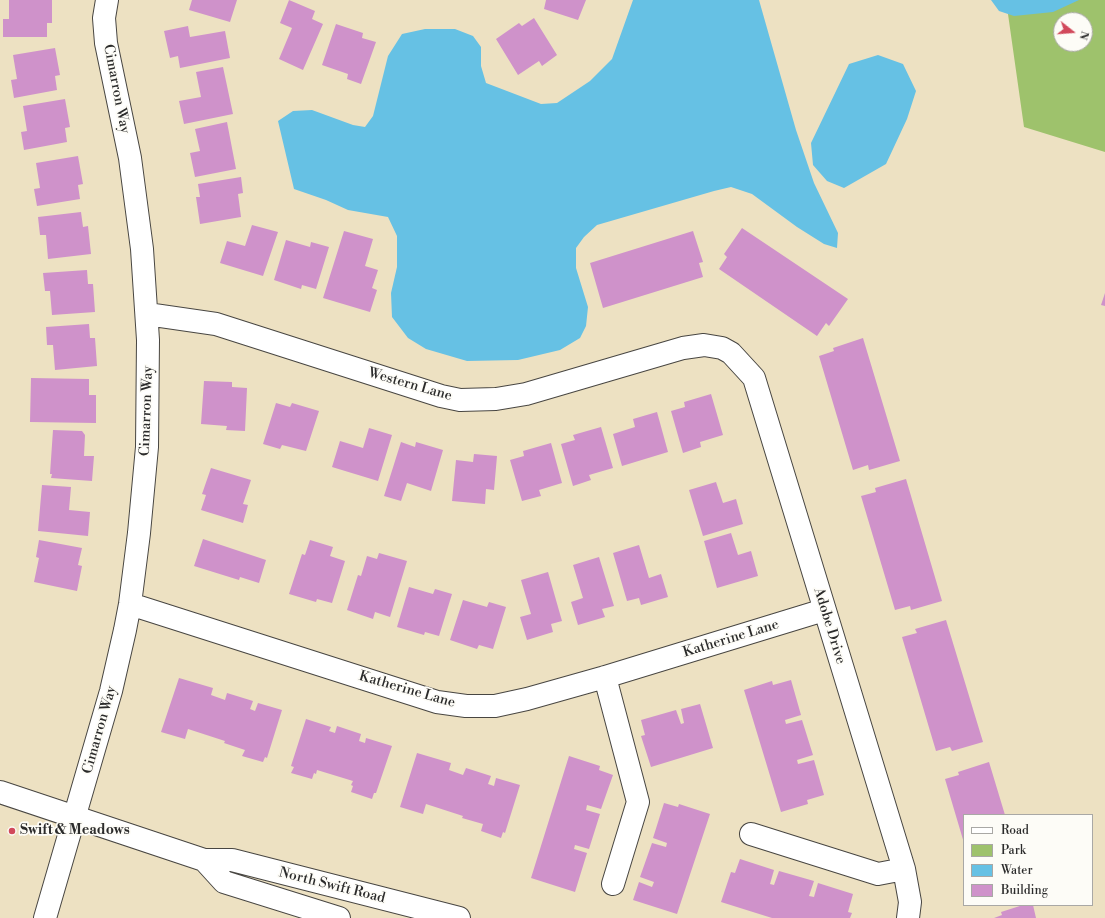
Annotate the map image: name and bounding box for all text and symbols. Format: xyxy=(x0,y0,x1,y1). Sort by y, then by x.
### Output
north arrow xyxy=(1053,12,1093,52)
text: N xyxy=(1076,29,1091,41)
street label: Cimarron Way xyxy=(99,43,133,135)
street label: Western Lane xyxy=(366,365,454,405)
street label: Cimarron Way xyxy=(137,366,157,456)
street label: Adobe Drive xyxy=(809,586,849,666)
street label: Katherine Lane xyxy=(681,616,781,662)
street label: Katherine Lane xyxy=(357,668,457,712)
street label: Cimarron Way xyxy=(79,684,121,776)
legend xyxy=(963,814,1093,906)
place label: Swift & Meadows xyxy=(20,823,130,839)
text: Road xyxy=(1001,823,1029,838)
marker: Swift & Meadows xyxy=(7,826,17,836)
text: Park xyxy=(1001,843,1026,858)
text: Water xyxy=(1001,863,1033,878)
street label: North Swift Road xyxy=(277,865,387,907)
text: Building xyxy=(1001,883,1048,898)

